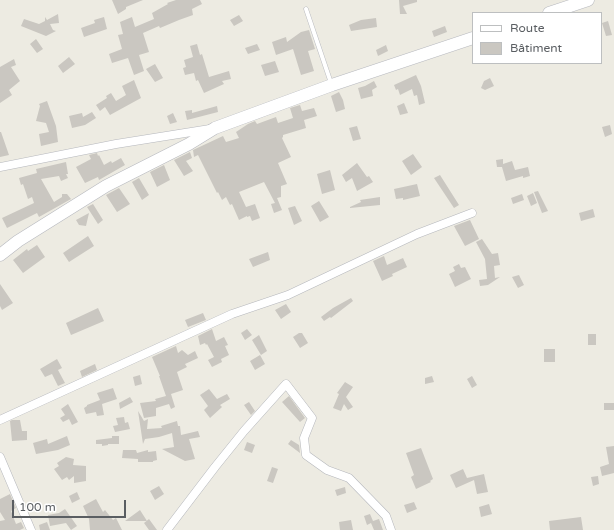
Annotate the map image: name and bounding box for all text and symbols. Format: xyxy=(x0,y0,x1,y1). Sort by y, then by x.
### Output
legend xyxy=(472,12,602,64)
text: Route xyxy=(510,21,544,35)
text: Bâtiment xyxy=(510,41,562,55)
scale bar xyxy=(14,492,128,518)
text: 100 m xyxy=(19,500,56,514)

